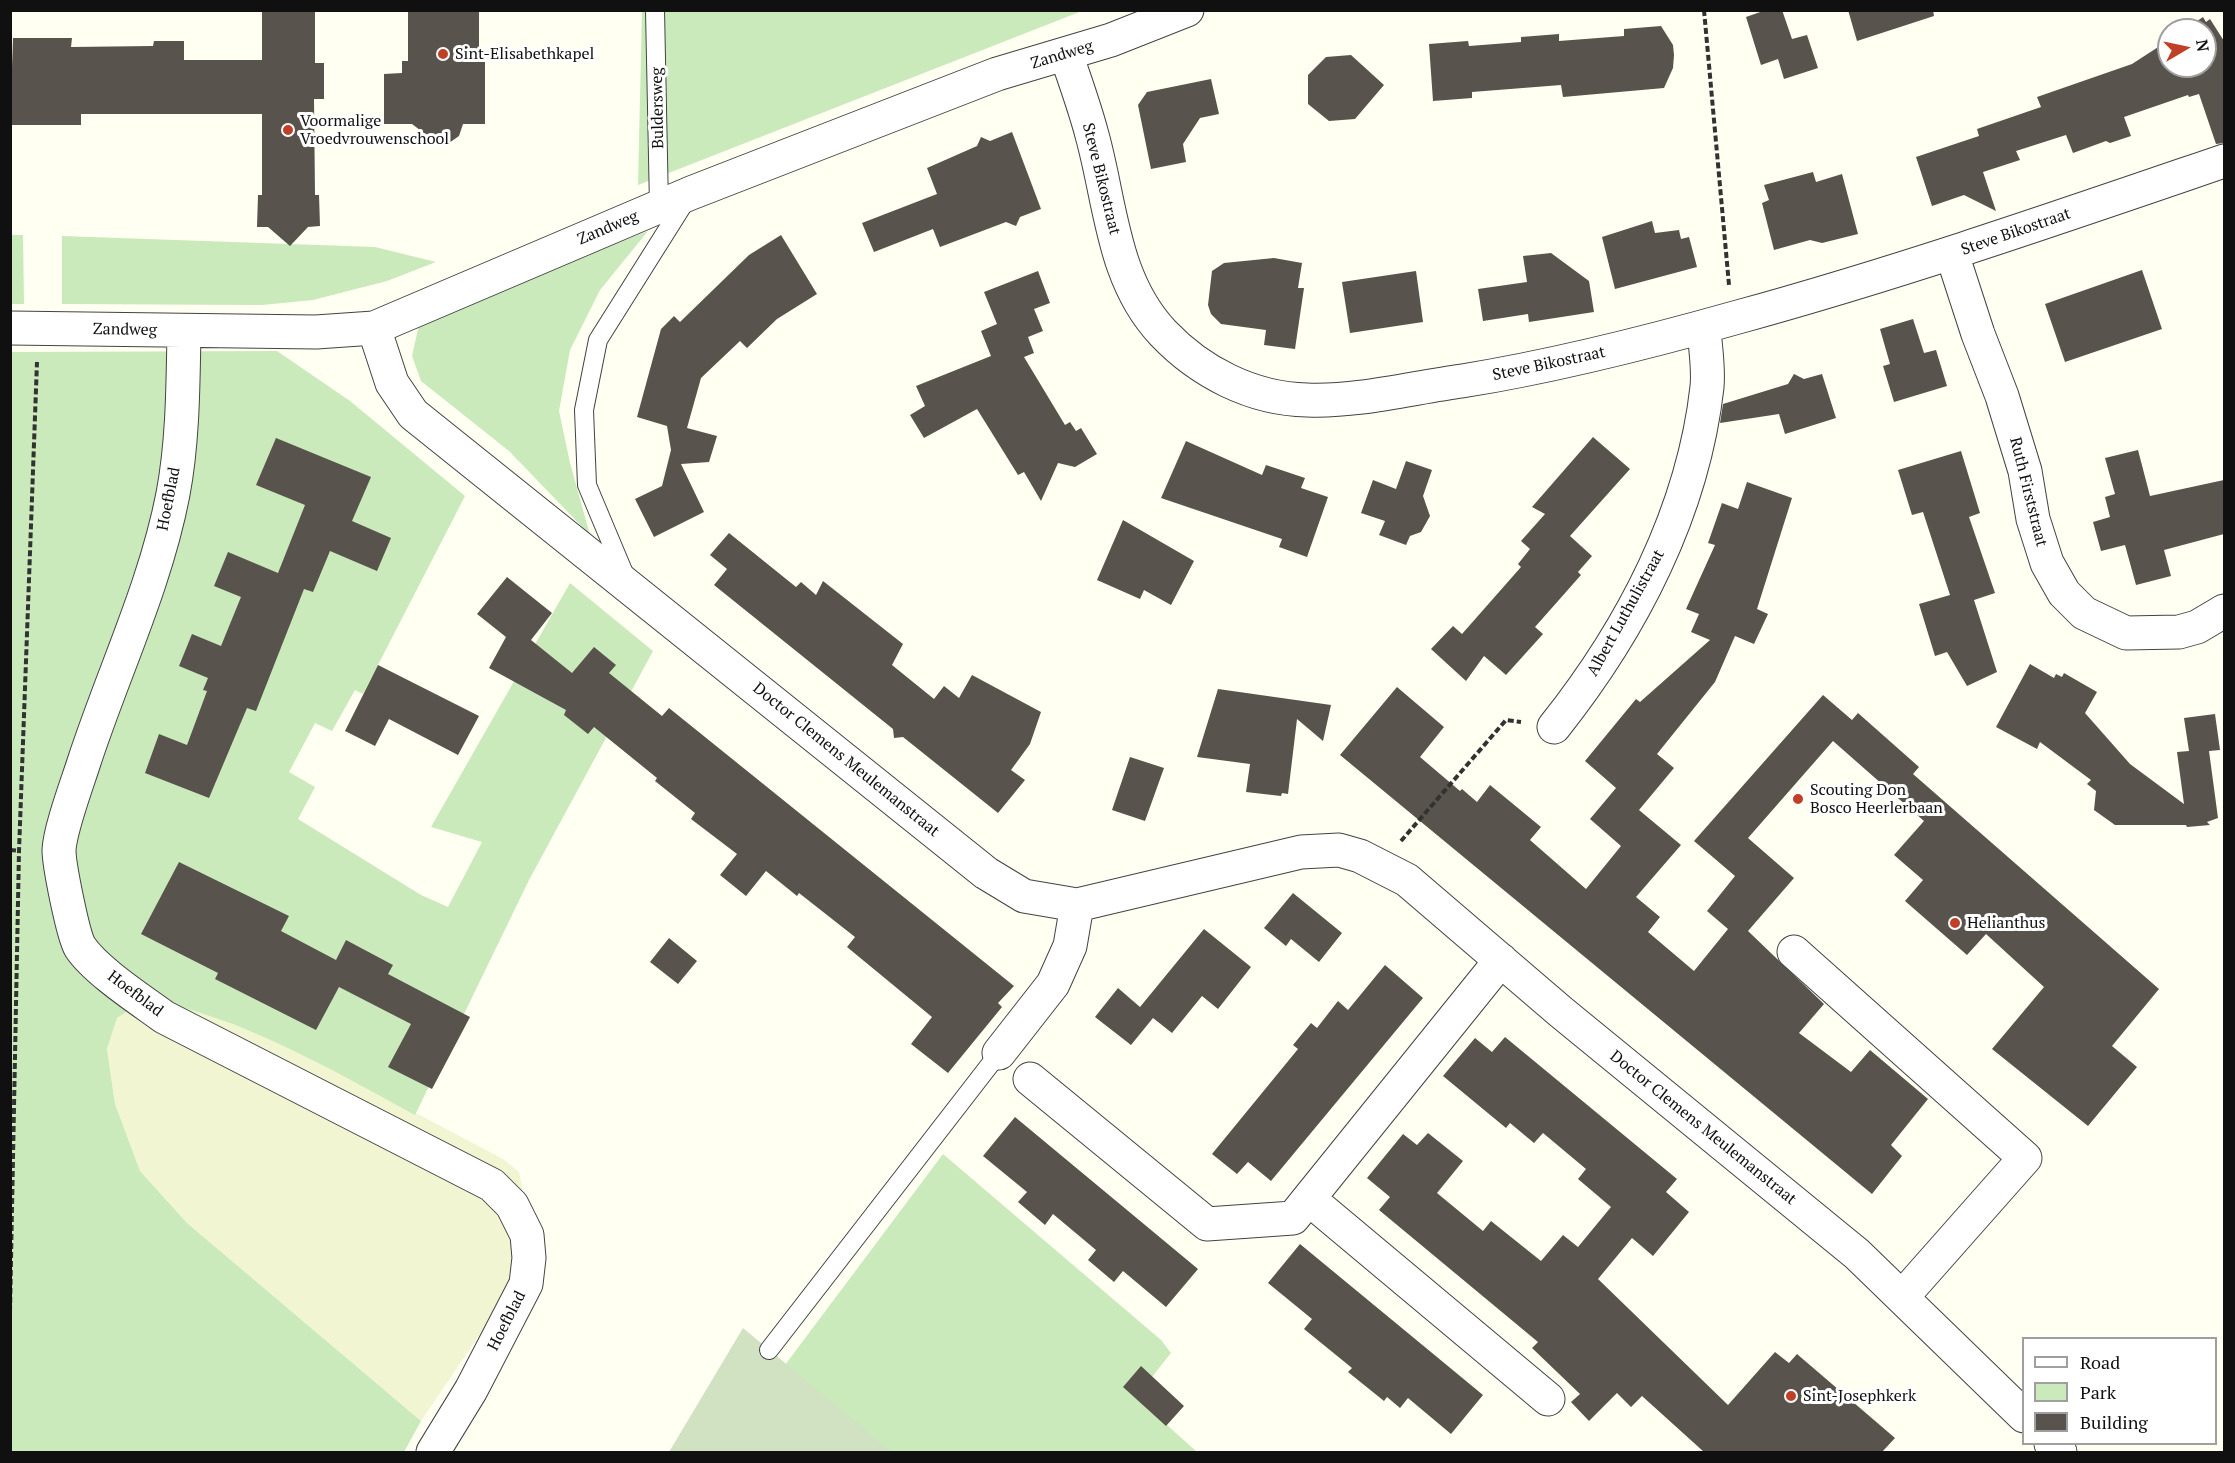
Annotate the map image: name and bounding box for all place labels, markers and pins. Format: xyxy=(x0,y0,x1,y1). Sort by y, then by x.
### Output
place label: Sint-Elisabethkapel xyxy=(455,44,594,64)
marker: Sint-Elisabethkapel xyxy=(436,47,450,61)
place label: Voormalige Vroedvrouwenschool xyxy=(300,111,449,149)
marker: Voormalige Vroedvrouwenschool xyxy=(281,123,295,137)
place label: Scouting Don Bosco Heerlerbaan xyxy=(1810,780,1943,818)
marker: Scouting Don Bosco Heerlerbaan xyxy=(1791,792,1805,806)
place label: Helianthus xyxy=(1967,913,2045,933)
marker: Helianthus xyxy=(1948,916,1962,930)
place label: Sint-Josephkerk xyxy=(1803,1386,1916,1406)
marker: Sint-Josephkerk xyxy=(1784,1389,1798,1403)

